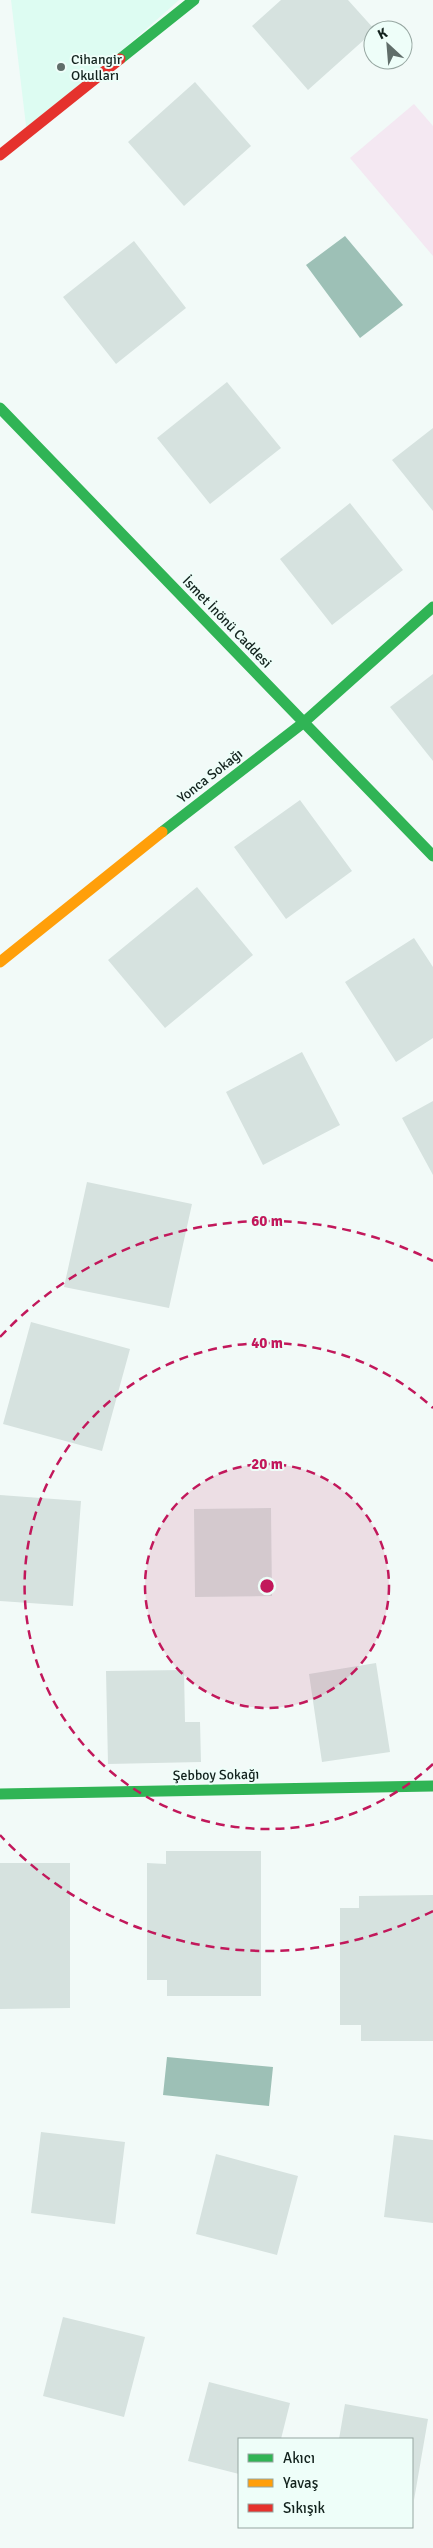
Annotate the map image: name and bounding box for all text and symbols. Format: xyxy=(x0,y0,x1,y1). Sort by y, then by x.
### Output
north arrow xyxy=(363,20,413,70)
text: K xyxy=(375,24,390,43)
place label: Cihangir Okulları xyxy=(71,51,123,84)
marker: Cihangir Okulları xyxy=(55,61,67,73)
street label: İsmet İnönü Caddesi xyxy=(179,573,275,671)
street label: Yonca Sokağı xyxy=(174,745,246,807)
text: 60 m xyxy=(251,1212,283,1230)
text: 40 m xyxy=(251,1334,283,1352)
text: 20 m xyxy=(251,1455,283,1473)
centre of rings xyxy=(258,1577,276,1595)
street label: Şebboy Sokağı xyxy=(173,1766,259,1784)
legend xyxy=(238,2438,413,2528)
text: Akıcı xyxy=(283,2449,315,2467)
text: Yavaş xyxy=(283,2474,319,2492)
text: Sıkışık xyxy=(283,2499,326,2517)

